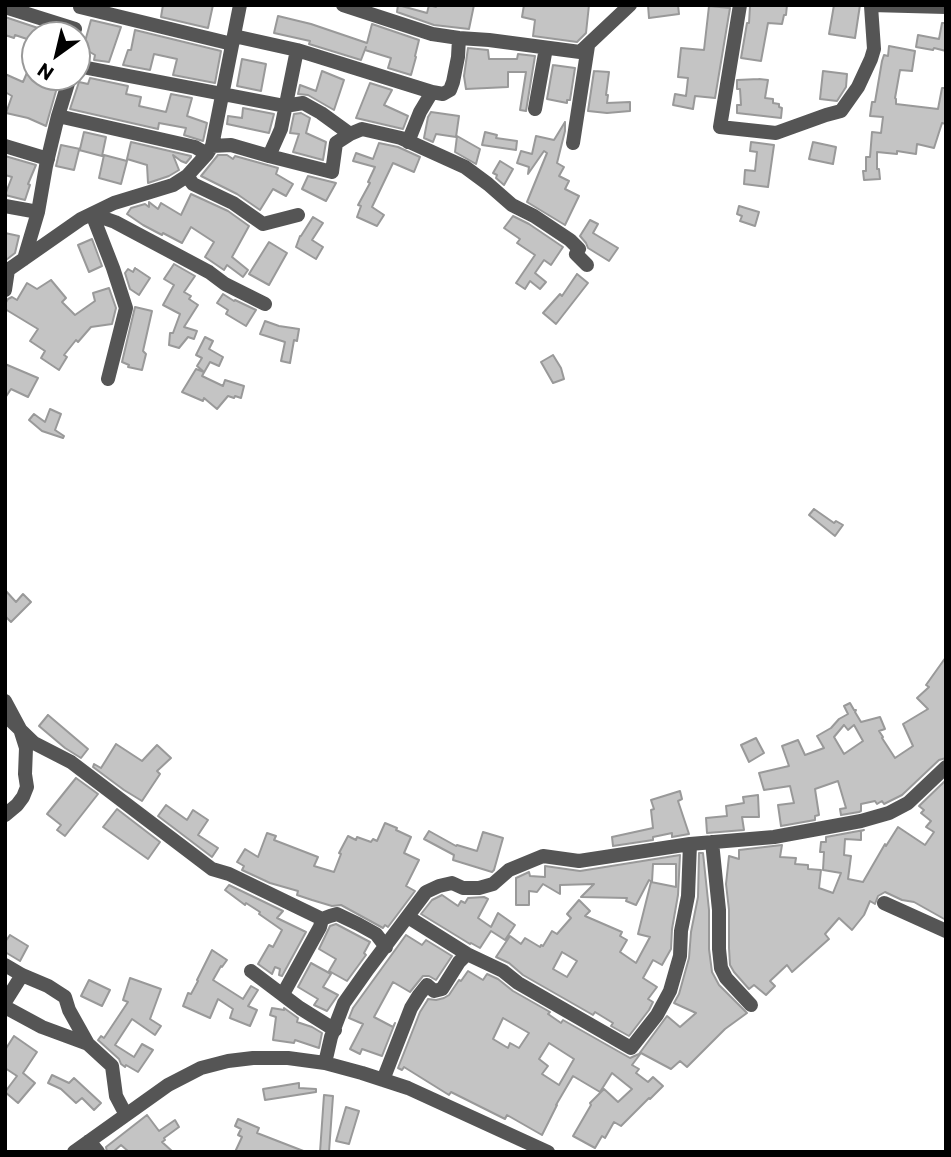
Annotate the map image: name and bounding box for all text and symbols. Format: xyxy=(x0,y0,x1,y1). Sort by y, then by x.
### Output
north arrow xyxy=(21,21,91,91)
text: N xyxy=(33,59,57,86)

